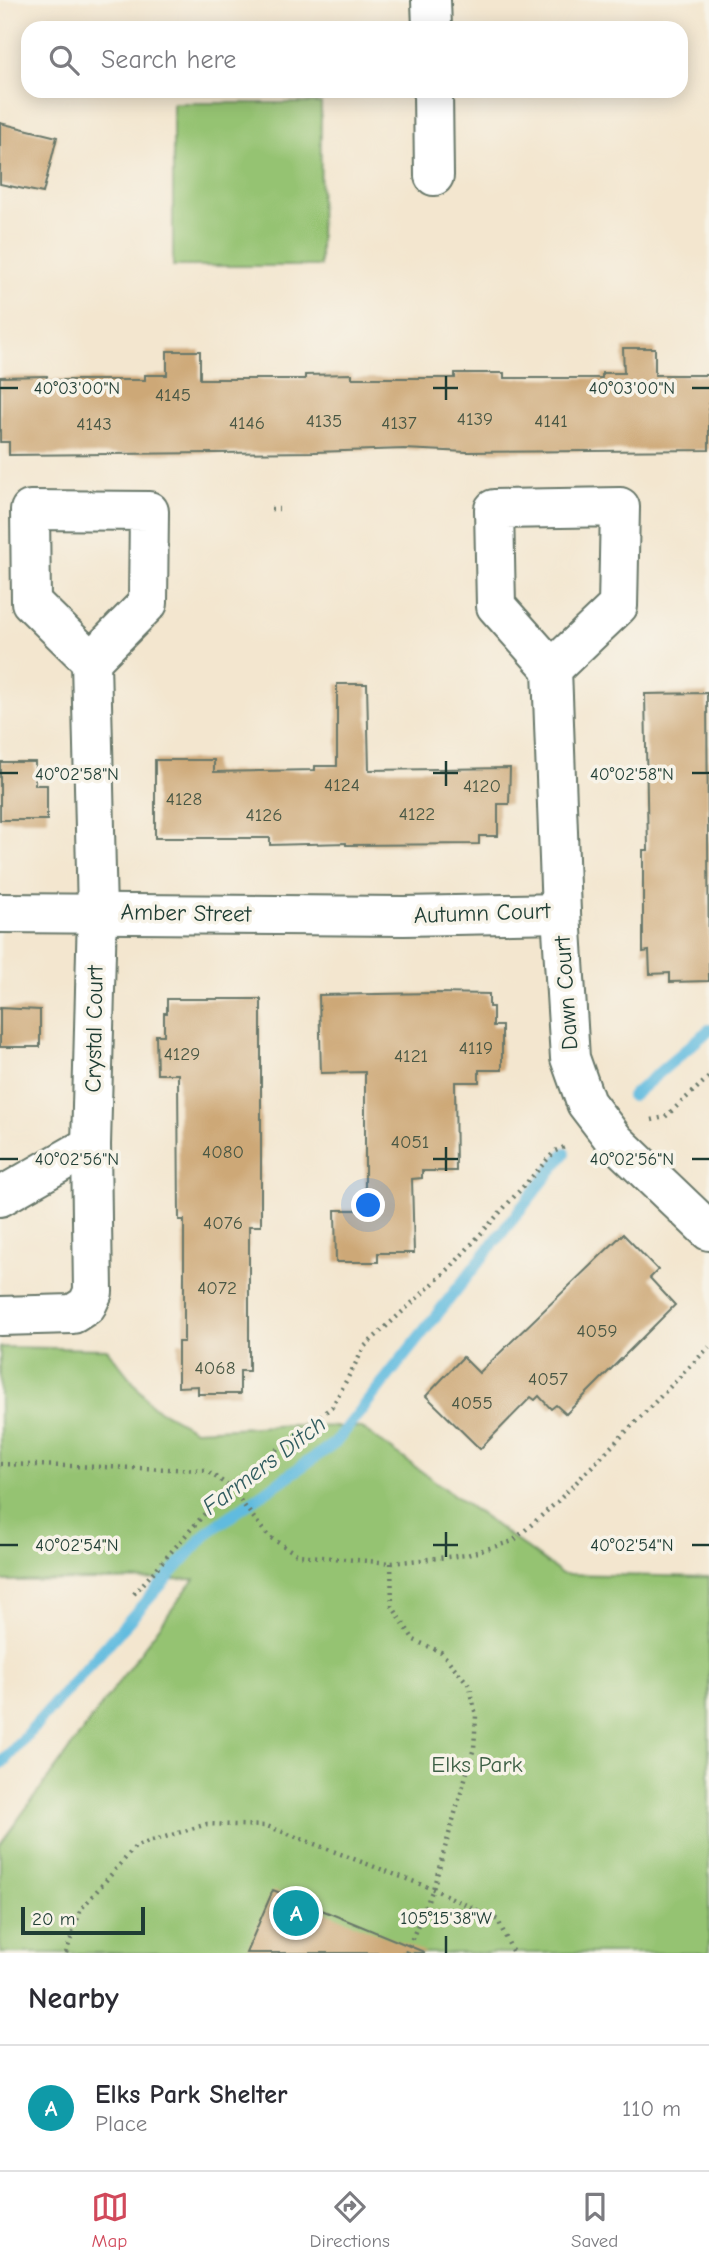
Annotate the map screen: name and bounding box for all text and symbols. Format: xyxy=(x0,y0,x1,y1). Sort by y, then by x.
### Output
search box xyxy=(21,21,688,98)
icon: search xyxy=(45,41,83,79)
text: Search here xyxy=(101,45,236,75)
text: 40°03'00"N xyxy=(34,378,120,399)
text: 40°03'00"N xyxy=(589,378,675,399)
house number: 4145 xyxy=(155,384,191,406)
house number: 4139 xyxy=(457,408,493,430)
house number: 4135 xyxy=(306,410,342,432)
house number: 4141 xyxy=(534,410,568,432)
house number: 4146 xyxy=(229,412,265,434)
house number: 4137 xyxy=(381,412,417,434)
house number: 4143 xyxy=(76,413,112,435)
text: 40°02'58"N xyxy=(35,764,119,785)
text: 40°02'58"N xyxy=(590,764,674,785)
house number: 4124 xyxy=(324,774,360,796)
house number: 4120 xyxy=(463,775,501,797)
house number: 4128 xyxy=(166,788,202,810)
house number: 4122 xyxy=(399,803,435,825)
house number: 4126 xyxy=(246,804,282,826)
street label: Autumn Court xyxy=(413,897,552,929)
street label: Amber Street xyxy=(120,898,253,928)
street label: Dawn Court xyxy=(548,934,583,1051)
street label: Crystal Court xyxy=(79,964,109,1093)
house number: 4119 xyxy=(459,1037,493,1059)
house number: 4129 xyxy=(164,1043,200,1065)
house number: 4121 xyxy=(394,1045,428,1067)
house number: 4051 xyxy=(391,1131,429,1153)
house number: 4080 xyxy=(202,1141,244,1163)
text: 40°02'56"N xyxy=(35,1149,119,1170)
text: 40°02'56"N xyxy=(590,1149,674,1170)
your location xyxy=(351,1188,385,1222)
house number: 4076 xyxy=(203,1212,243,1234)
house number: 4072 xyxy=(197,1277,237,1299)
house number: 4059 xyxy=(576,1320,618,1342)
house number: 4068 xyxy=(195,1357,235,1379)
house number: 4057 xyxy=(528,1368,568,1390)
house number: 4055 xyxy=(451,1392,493,1414)
water label: Farmers Ditch xyxy=(197,1410,331,1520)
text: 40°02'54"N xyxy=(35,1535,119,1556)
text: 40°02'54"N xyxy=(590,1535,674,1556)
park label: Elks Park xyxy=(431,1751,523,1778)
pin: A xyxy=(273,1887,319,1939)
scale bar xyxy=(21,1904,145,1936)
text: 20 m xyxy=(32,1908,76,1930)
text: 105°15'38"W xyxy=(400,1908,492,1929)
text: Nearby xyxy=(28,1981,119,2016)
text: Elks Park Shelter xyxy=(95,2080,287,2110)
text: A xyxy=(45,2095,57,2122)
text: 110 m xyxy=(622,2095,681,2122)
text: Place xyxy=(95,2110,147,2137)
tab: Map xyxy=(91,2188,129,2252)
tab: Directions xyxy=(310,2188,390,2252)
tab: Saved xyxy=(571,2188,618,2252)

